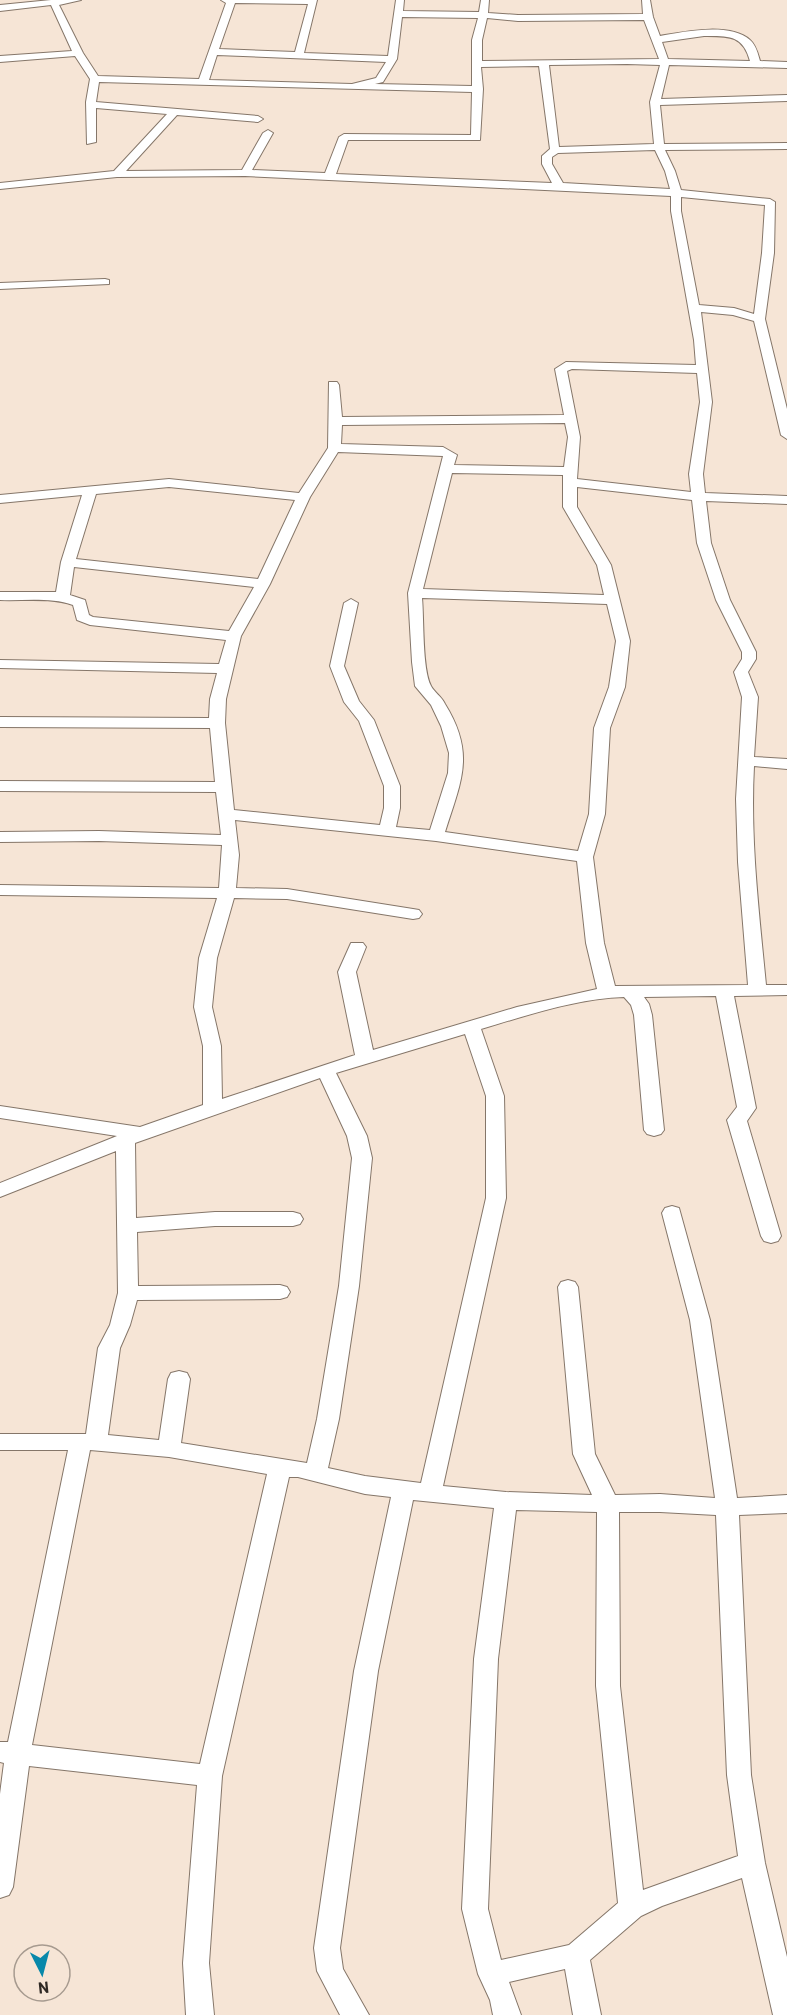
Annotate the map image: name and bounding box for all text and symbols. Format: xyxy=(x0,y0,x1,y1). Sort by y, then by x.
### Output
north arrow xyxy=(12,1943,72,2003)
text: N xyxy=(37,1978,50,1998)

